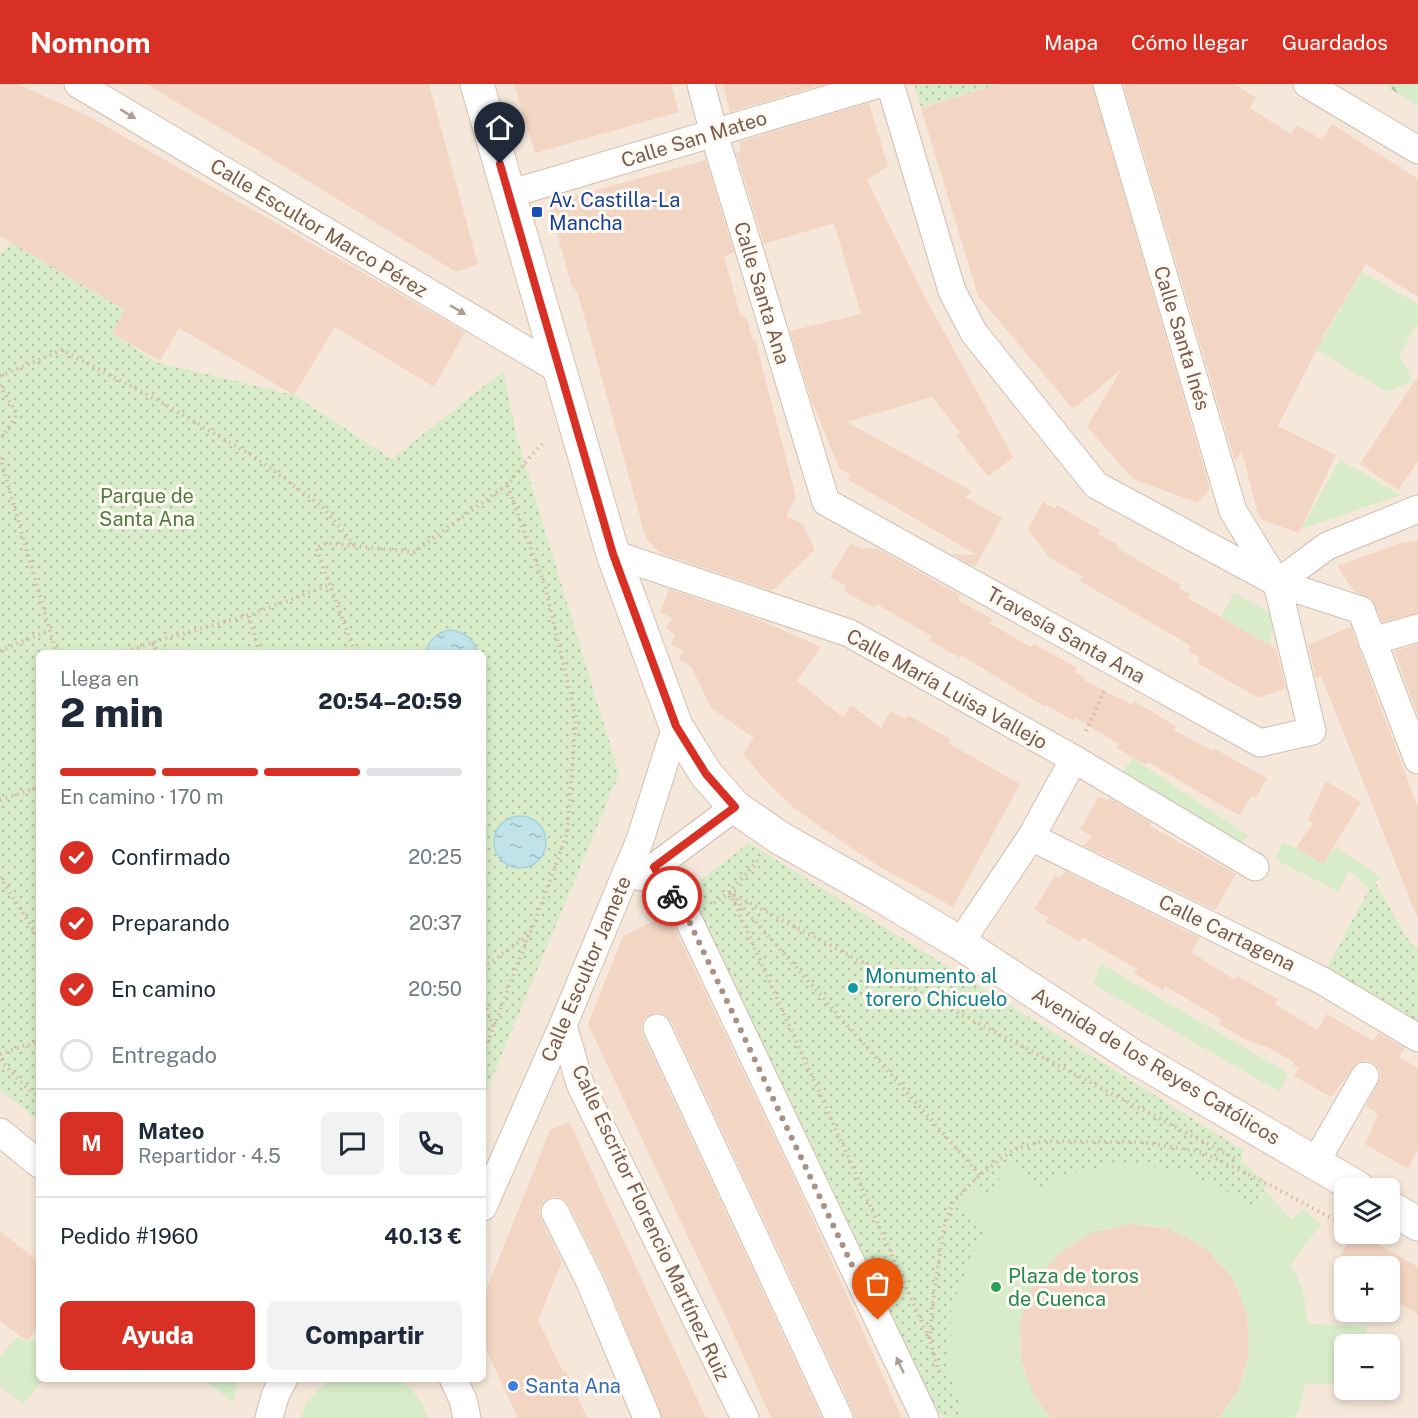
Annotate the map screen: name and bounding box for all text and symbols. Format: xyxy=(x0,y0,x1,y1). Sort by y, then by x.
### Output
text: Nomnom xyxy=(30,26,151,59)
text: Mapa xyxy=(1044,30,1098,55)
text: Cómo llegar xyxy=(1131,30,1249,55)
text: Guardados xyxy=(1282,30,1388,55)
pin xyxy=(474,102,525,164)
street label: Calle San Mateo xyxy=(618,105,770,173)
one-way arrow xyxy=(120,109,137,119)
icon: home xyxy=(483,111,516,144)
street label: Calle Escultor Marco Pérez xyxy=(206,154,432,302)
place label: Av. Castilla-La Mancha xyxy=(549,188,680,235)
marker: Av. Castilla-La Mancha xyxy=(530,205,544,219)
street label: Calle Santa Ana xyxy=(729,219,795,367)
street label: Calle Santa Inés xyxy=(1149,263,1215,413)
one-way arrow xyxy=(450,305,466,316)
park label: Parque de Santa Ana xyxy=(99,484,195,531)
street label: Travesía Santa Ana xyxy=(983,582,1149,688)
street label: Calle María Luisa Vallejo xyxy=(842,624,1052,754)
text: Llega en xyxy=(60,667,139,691)
text: 20:54–20:59 xyxy=(318,688,462,714)
text: 2 min xyxy=(60,690,164,736)
text: En camino · 170 m xyxy=(60,785,224,809)
icon: check xyxy=(60,841,93,874)
text: Confirmado xyxy=(111,844,230,870)
text: 20:25 xyxy=(408,845,462,869)
courier xyxy=(642,866,702,926)
street label: Calle Escultor Jamete xyxy=(536,872,636,1066)
icon: bike xyxy=(656,880,689,913)
street label: Calle Cartagena xyxy=(1155,890,1299,976)
icon: check xyxy=(60,907,93,940)
text: Preparando xyxy=(111,910,230,936)
text: 20:37 xyxy=(409,911,462,935)
place label: Monumento al torero Chicuelo xyxy=(865,964,1007,1011)
icon: check xyxy=(60,973,93,1006)
text: En camino xyxy=(111,976,216,1002)
text: 20:50 xyxy=(408,977,462,1001)
marker: Monumento al torero Chicuelo xyxy=(846,981,860,995)
street label: Avenida de los Reyes Católicos xyxy=(1028,982,1284,1150)
text: Entregado xyxy=(111,1042,217,1068)
street label: Calle Escritor Florencio Martínez Ruiz xyxy=(567,1061,735,1385)
button: chat xyxy=(321,1112,384,1175)
button: phone xyxy=(399,1112,462,1175)
text: Mateo xyxy=(138,1118,204,1144)
text: M xyxy=(81,1130,102,1156)
text: Repartidor · 4.5 xyxy=(138,1144,281,1168)
map controls xyxy=(1334,1178,1400,1400)
button: layers xyxy=(1334,1178,1400,1244)
text: Pedido #1960 xyxy=(60,1223,199,1249)
text: 40.13 € xyxy=(384,1223,462,1249)
button: + xyxy=(1334,1256,1400,1322)
pin xyxy=(852,1258,903,1320)
place label: Plaza de toros de Cuenca xyxy=(1008,1264,1139,1311)
icon: bag xyxy=(861,1267,894,1300)
marker: Plaza de toros de Cuenca xyxy=(989,1280,1003,1294)
button: Ayuda xyxy=(60,1301,255,1370)
button: Compartir xyxy=(267,1301,462,1370)
button: − xyxy=(1334,1334,1400,1400)
one-way arrow xyxy=(895,1356,904,1373)
place label: Santa Ana xyxy=(525,1374,621,1398)
marker: Santa Ana xyxy=(506,1379,520,1393)

